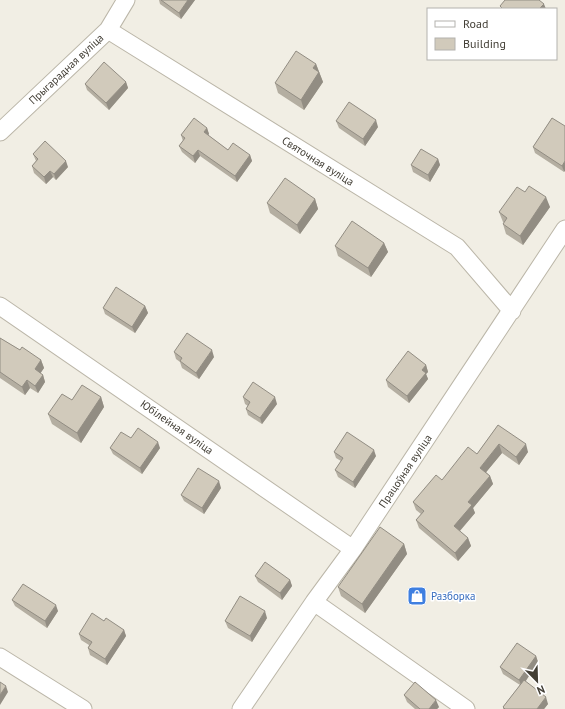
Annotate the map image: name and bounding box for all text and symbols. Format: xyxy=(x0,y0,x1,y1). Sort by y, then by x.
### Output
legend xyxy=(427,8,557,60)
text: Road xyxy=(463,16,488,31)
street label: Прыгарадная вуліца xyxy=(26,31,106,107)
text: Building xyxy=(463,36,506,51)
street label: Святочная вуліца xyxy=(279,133,357,189)
street label: Юбілейная вуліца xyxy=(138,397,216,457)
street label: Працоўная вуліца xyxy=(375,432,435,510)
shop icon: Разборка xyxy=(406,585,428,607)
place label: Разборка xyxy=(431,589,476,603)
north arrow xyxy=(517,661,557,701)
text: N xyxy=(535,682,547,698)

